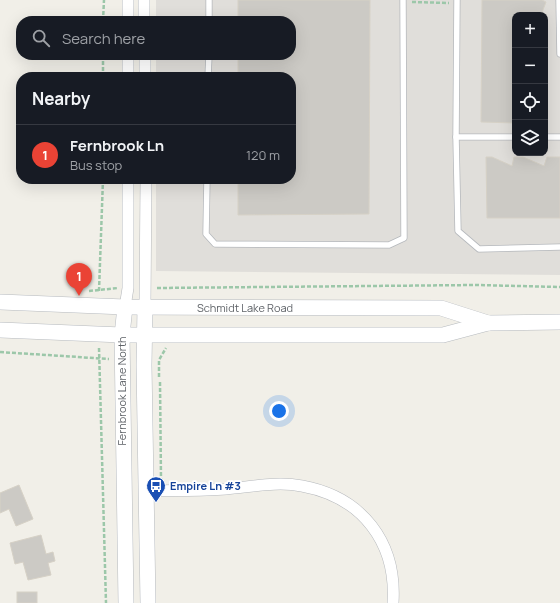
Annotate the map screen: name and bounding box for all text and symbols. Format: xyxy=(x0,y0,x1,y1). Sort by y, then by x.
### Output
map controls xyxy=(512,12,548,156)
button: + xyxy=(512,12,548,48)
search box xyxy=(16,16,296,60)
icon: search xyxy=(30,27,52,49)
text: Search here xyxy=(62,28,145,49)
button: − xyxy=(512,48,548,84)
button: locate xyxy=(512,84,548,120)
text: Nearby xyxy=(32,87,90,110)
button: layers xyxy=(512,120,548,156)
text: Fernbrook Ln xyxy=(70,135,164,156)
text: 1 xyxy=(42,146,48,164)
text: 120 m xyxy=(246,146,280,164)
text: Bus stop xyxy=(70,156,122,174)
pin: 1 xyxy=(66,263,92,296)
street label: Schmidt Lake Road xyxy=(197,300,293,315)
street label: Fernbrook Lane North xyxy=(114,336,129,446)
your location xyxy=(269,401,289,421)
bus stop icon: Empire Ln #3 xyxy=(145,475,167,503)
place label: Empire Ln #3 xyxy=(170,478,241,493)

